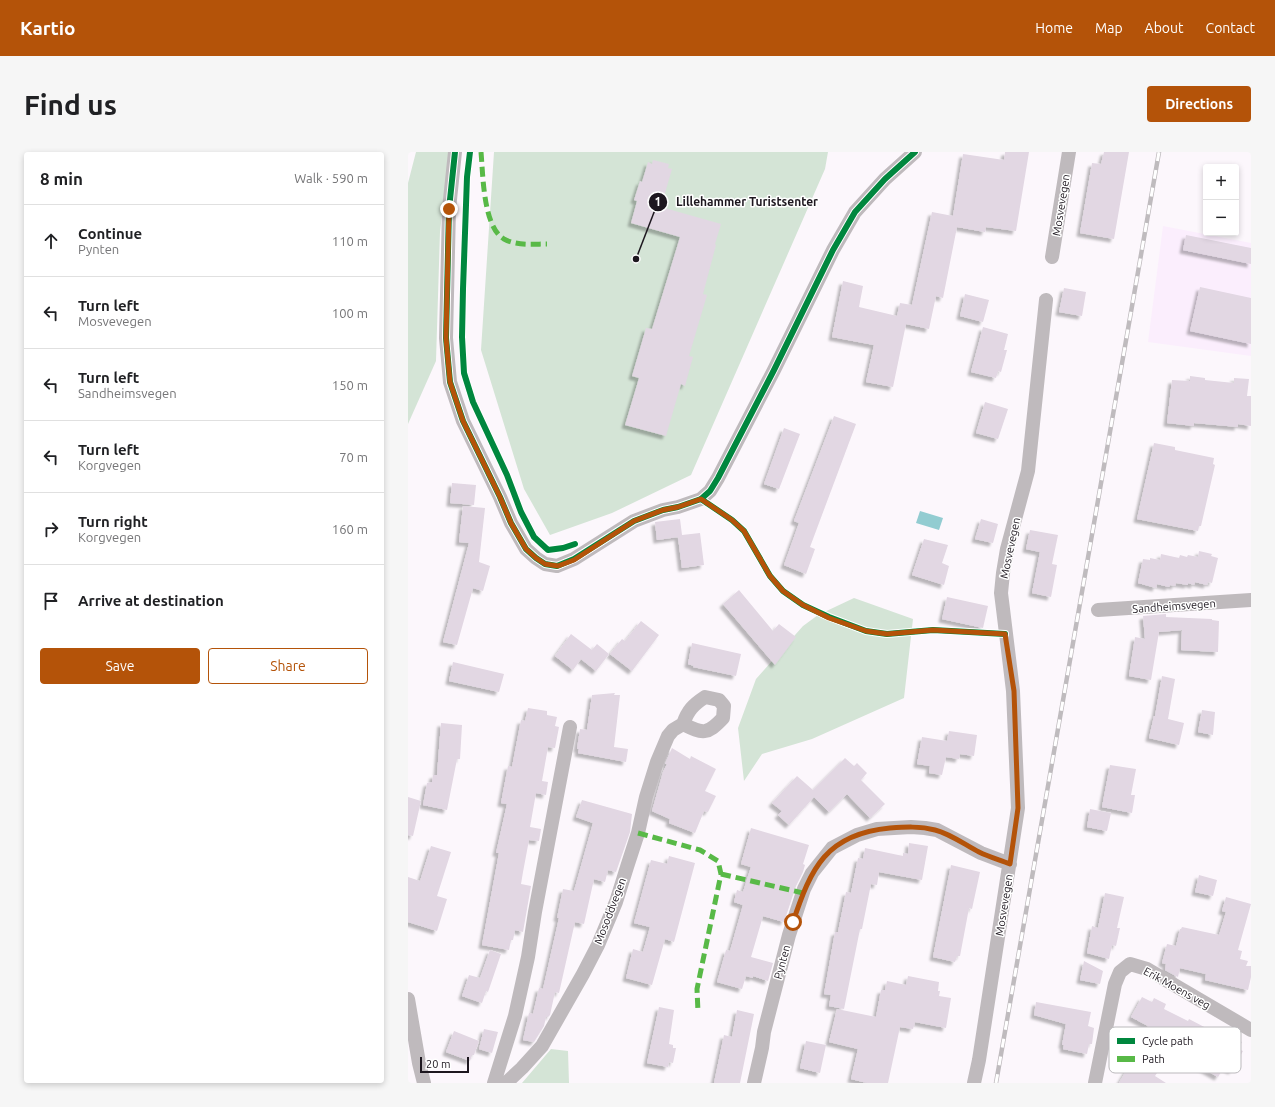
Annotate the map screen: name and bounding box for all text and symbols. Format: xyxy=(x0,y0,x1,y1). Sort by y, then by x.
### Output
text: Kartio xyxy=(20,17,76,39)
text: Home xyxy=(1035,20,1073,36)
text: Map xyxy=(1095,20,1123,36)
text: About xyxy=(1145,20,1184,36)
text: Contact xyxy=(1206,20,1255,36)
button: Directions xyxy=(1147,86,1251,122)
text: Find us xyxy=(24,89,117,120)
map controls xyxy=(1203,164,1239,236)
button: + xyxy=(1203,164,1239,200)
text: 8 min xyxy=(40,169,83,188)
text: Walk · 590 m xyxy=(294,171,368,185)
street label: Mosvevegen xyxy=(1050,173,1072,237)
callout: Lillehammer Turistsenter xyxy=(648,190,826,214)
text: 1 xyxy=(655,195,661,208)
text: Lillehammer Turistsenter xyxy=(676,195,818,208)
route end xyxy=(440,200,458,218)
button: − xyxy=(1203,200,1239,236)
text: Continue xyxy=(78,225,142,242)
icon: ahead xyxy=(40,230,62,252)
text: 110 m xyxy=(332,234,368,248)
text: Pynten xyxy=(78,242,119,256)
text: Turn left xyxy=(78,297,139,314)
icon: left xyxy=(40,302,62,324)
text: 100 m xyxy=(332,306,368,320)
text: Mosvevegen xyxy=(78,314,152,328)
text: Turn left xyxy=(78,369,139,386)
icon: left xyxy=(40,374,62,396)
text: 150 m xyxy=(332,378,368,392)
text: Sandheimsvegen xyxy=(78,386,177,400)
text: Turn left xyxy=(78,441,139,458)
icon: left xyxy=(40,446,62,468)
text: 70 m xyxy=(339,450,368,464)
text: Korgvegen xyxy=(78,458,141,472)
text: Turn right xyxy=(78,513,148,530)
street label: Mosvevegen xyxy=(998,516,1022,580)
icon: right xyxy=(40,518,62,540)
text: 160 m xyxy=(332,522,368,536)
text: Korgvegen xyxy=(78,530,141,544)
icon: arrive xyxy=(40,590,62,612)
text: Arrive at destination xyxy=(78,592,224,609)
street label: Sandheimsvegen xyxy=(1132,597,1216,615)
button: Save xyxy=(40,648,200,684)
button: Share xyxy=(208,648,368,684)
street label: Mosvevegen xyxy=(993,873,1015,937)
street label: Mosoddvegen xyxy=(592,876,628,946)
route start xyxy=(784,913,802,931)
street label: Pynten xyxy=(772,944,792,980)
street label: Erik Moens veg xyxy=(1142,965,1212,1011)
legend xyxy=(1109,1027,1241,1073)
text: Cycle path xyxy=(1142,1035,1193,1047)
text: Path xyxy=(1142,1053,1165,1065)
scale bar xyxy=(420,1055,469,1074)
text: 20 m xyxy=(426,1058,450,1070)

